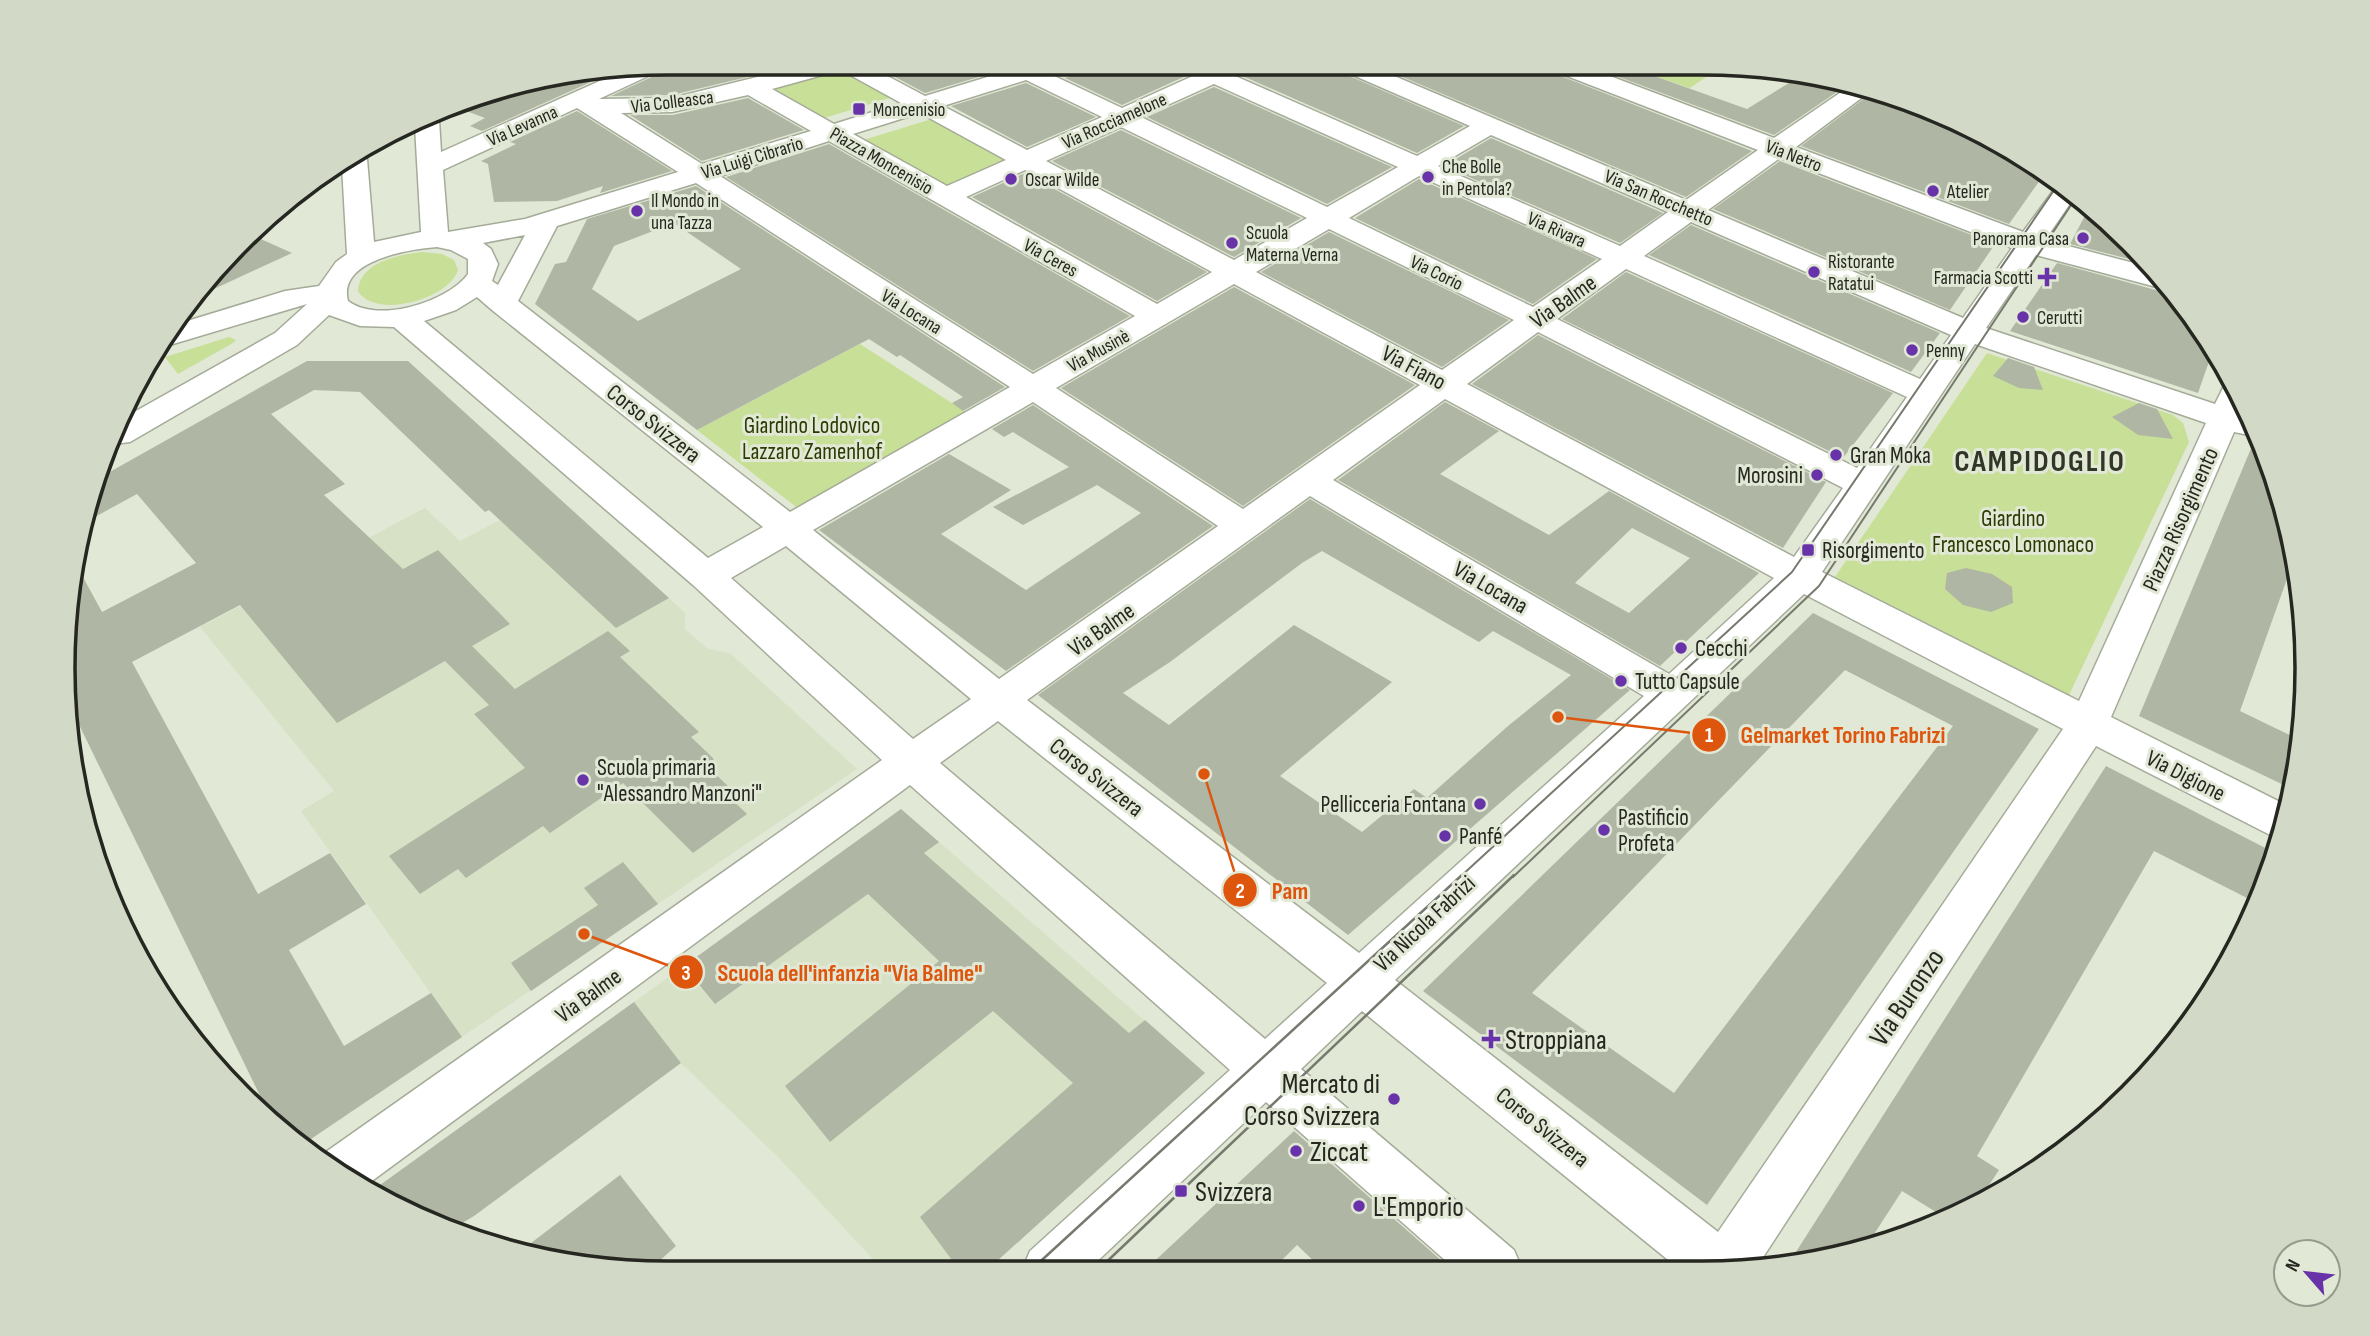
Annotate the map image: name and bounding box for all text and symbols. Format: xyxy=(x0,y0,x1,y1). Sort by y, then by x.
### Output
street label: Via Colleasca xyxy=(630,86,715,119)
street label: Via Rocciamelone xyxy=(1059,88,1170,155)
place label: Moncenisio xyxy=(873,99,945,122)
street label: Via Levanna xyxy=(484,101,561,152)
marker: Moncenisio xyxy=(851,101,867,117)
street label: Piazza Moncenisio xyxy=(826,123,937,200)
street label: Via Luigi Cibrario xyxy=(699,132,806,185)
street label: Via Netro xyxy=(1762,135,1825,178)
place label: Che Bolle in Pentola? xyxy=(1442,156,1512,201)
street label: Via San Rocchetto xyxy=(1601,165,1716,232)
place label: Oscar Wilde xyxy=(1025,169,1099,192)
marker: Che Bolle in Pentola? xyxy=(1420,169,1436,185)
marker: Oscar Wilde xyxy=(1003,171,1019,187)
place label: Atelier xyxy=(1946,181,1990,204)
marker: Atelier xyxy=(1925,183,1941,199)
place label: Il Mondo in una Tazza xyxy=(651,190,719,235)
marker: Il Mondo in una Tazza xyxy=(629,203,645,219)
street label: Via Rivara xyxy=(1524,207,1589,253)
place label: Scuola Materna Verna xyxy=(1246,222,1338,267)
place label: Panorama Casa xyxy=(1973,228,2069,251)
marker: Panorama Casa xyxy=(2075,230,2091,246)
street label: Via Ceres xyxy=(1019,234,1082,283)
marker: Scuola Materna Verna xyxy=(1224,235,1240,251)
street label: Via Corio xyxy=(1406,251,1467,296)
place label: Ristorante Ratatui xyxy=(1828,251,1895,296)
marker: Ristorante Ratatui xyxy=(1806,264,1822,280)
place label: Farmacia Scotti xyxy=(1934,267,2033,290)
street label: Via Balme xyxy=(1525,269,1602,335)
marker: Farmacia Scotti xyxy=(2039,269,2055,285)
street label: Via Locana xyxy=(877,285,946,340)
place label: Cerutti xyxy=(2037,307,2082,330)
marker: Cerutti xyxy=(2015,309,2031,325)
street label: Via Musinè xyxy=(1064,325,1134,378)
street label: Via Fiano xyxy=(1377,339,1450,396)
place label: Penny xyxy=(1926,340,1966,363)
marker: Penny xyxy=(1904,342,1920,358)
street label: Corso Svizzera xyxy=(601,378,706,469)
park label: Giardino Lodovico Lazzaro Zamenhof xyxy=(742,412,882,466)
place label: Gran Moka xyxy=(1850,442,1931,470)
street label: Piazza Risorgimento xyxy=(2137,443,2225,596)
district label: CAMPIDOGLIO xyxy=(1954,444,2126,480)
marker: Gran Moka xyxy=(1828,447,1844,463)
place label: Morosini xyxy=(1737,462,1803,490)
marker: Morosini xyxy=(1809,467,1825,483)
park label: Giardino Francesco Lomonaco xyxy=(1932,505,2094,559)
place label: Risorgimento xyxy=(1822,537,1925,565)
marker: Risorgimento xyxy=(1800,542,1816,558)
street label: Via Locana xyxy=(1448,555,1533,620)
street label: Via Balme xyxy=(1063,597,1140,663)
place label: Cecchi xyxy=(1695,635,1748,663)
marker: Cecchi xyxy=(1673,640,1689,656)
place label: Tutto Capsule xyxy=(1635,668,1740,696)
marker: Tutto Capsule xyxy=(1613,673,1629,689)
callout: Gelmarket Torino Fabrizi xyxy=(1691,712,1959,757)
text: Gelmarket Torino Fabrizi xyxy=(1741,721,1946,750)
text: 1 xyxy=(1705,723,1713,748)
street label: Corso Svizzera xyxy=(1044,732,1149,823)
street label: Via Digione xyxy=(2141,744,2230,808)
place label: Scuola primaria "Alessandro Manzoni" xyxy=(597,754,762,808)
marker: Scuola primaria "Alessandro Manzoni" xyxy=(575,772,591,788)
place label: Pellicceria Fontana xyxy=(1320,791,1466,819)
marker: Pellicceria Fontana xyxy=(1472,796,1488,812)
place label: Pastificio Profeta xyxy=(1618,804,1689,858)
marker: Pastificio Profeta xyxy=(1596,822,1612,838)
place label: Panfé xyxy=(1459,823,1503,851)
marker: Panfé xyxy=(1437,828,1453,844)
callout: Pam xyxy=(1223,868,1322,913)
street label: Via Nicola Fabrizi xyxy=(1368,870,1481,978)
text: Pam xyxy=(1272,877,1308,906)
text: 2 xyxy=(1235,879,1245,904)
street label: Via Buronzo xyxy=(1863,943,1952,1053)
callout: Scuola dell'infanzia "Via Balme" xyxy=(669,950,997,995)
text: Scuola dell'infanzia "Via Balme" xyxy=(717,959,983,988)
text: 3 xyxy=(681,961,691,986)
street label: Via Balme xyxy=(550,963,627,1029)
place label: Stroppiana xyxy=(1505,1024,1607,1057)
marker: Stroppiana xyxy=(1483,1031,1499,1047)
place label: Mercato di Corso Svizzera xyxy=(1244,1068,1380,1133)
street label: Corso Svizzera xyxy=(1490,1082,1595,1174)
marker: Mercato di Corso Svizzera xyxy=(1386,1091,1402,1107)
place label: Ziccat xyxy=(1310,1136,1368,1169)
marker: Ziccat xyxy=(1288,1143,1304,1159)
place label: Svizzera xyxy=(1195,1176,1272,1209)
marker: Svizzera xyxy=(1173,1183,1189,1199)
place label: L'Emporio xyxy=(1373,1191,1464,1224)
marker: L'Emporio xyxy=(1351,1198,1367,1214)
north arrow xyxy=(2272,1238,2342,1308)
text: N xyxy=(2281,1256,2306,1276)

